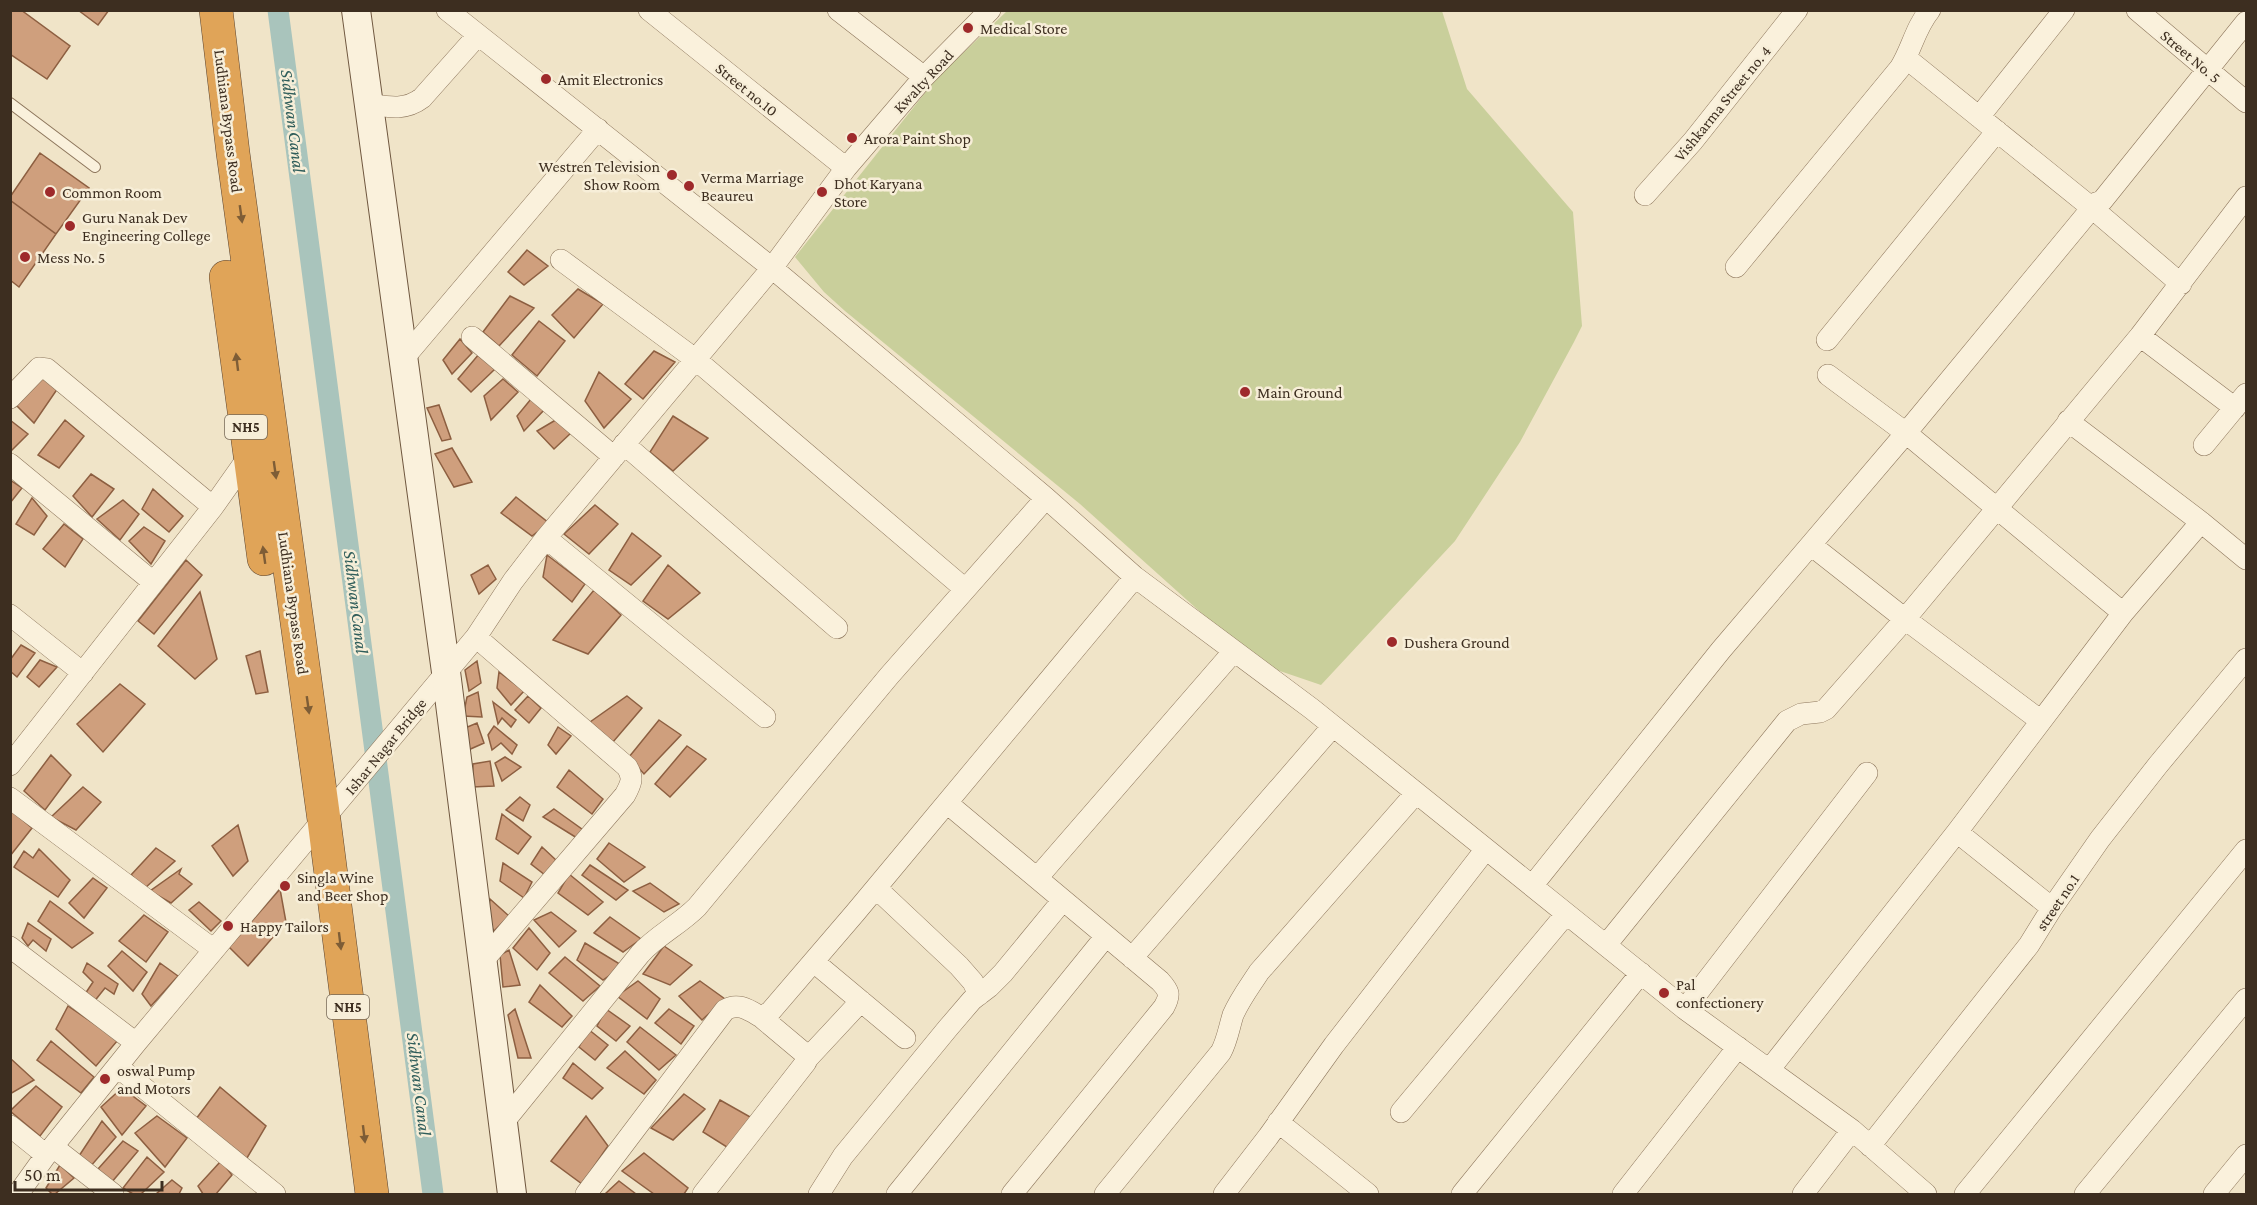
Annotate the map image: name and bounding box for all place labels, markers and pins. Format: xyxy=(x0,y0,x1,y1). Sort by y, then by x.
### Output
place label: Medical Store xyxy=(980,20,1067,37)
marker: Medical Store xyxy=(961,21,975,35)
place label: Amit Electronics xyxy=(558,71,663,88)
marker: Amit Electronics xyxy=(539,72,553,86)
place label: Arora Paint Shop xyxy=(864,130,971,148)
marker: Arora Paint Shop xyxy=(845,131,859,145)
place label: Westren Television Show Room xyxy=(539,158,660,193)
marker: Westren Television Show Room xyxy=(665,168,679,182)
place label: Verma Marriage Beaureu xyxy=(701,169,804,204)
place label: Dhot Karyana Store xyxy=(834,175,923,210)
marker: Verma Marriage Beaureu xyxy=(682,179,696,193)
place label: Common Room xyxy=(62,184,162,201)
marker: Common Room xyxy=(43,185,57,199)
marker: Dhot Karyana Store xyxy=(815,185,829,199)
place label: Guru Nanak Dev Engineering College xyxy=(82,209,210,245)
marker: Guru Nanak Dev Engineering College xyxy=(63,219,77,233)
place label: Mess No. 5 xyxy=(37,249,105,266)
marker: Mess No. 5 xyxy=(18,250,32,264)
place label: Main Ground xyxy=(1257,384,1343,401)
marker: Main Ground xyxy=(1238,385,1252,399)
place label: Dushera Ground xyxy=(1404,634,1510,651)
marker: Dushera Ground xyxy=(1385,635,1399,649)
place label: Singla Wine and Beer Shop xyxy=(297,869,388,905)
marker: Singla Wine and Beer Shop xyxy=(278,879,292,893)
place label: Happy Tailors xyxy=(240,918,329,936)
marker: Happy Tailors xyxy=(221,919,235,933)
place label: Pal confectionery xyxy=(1676,976,1764,1012)
marker: Pal confectionery xyxy=(1657,986,1671,1000)
place label: oswal Pump and Motors xyxy=(117,1062,195,1097)
marker: oswal Pump and Motors xyxy=(98,1072,112,1086)

